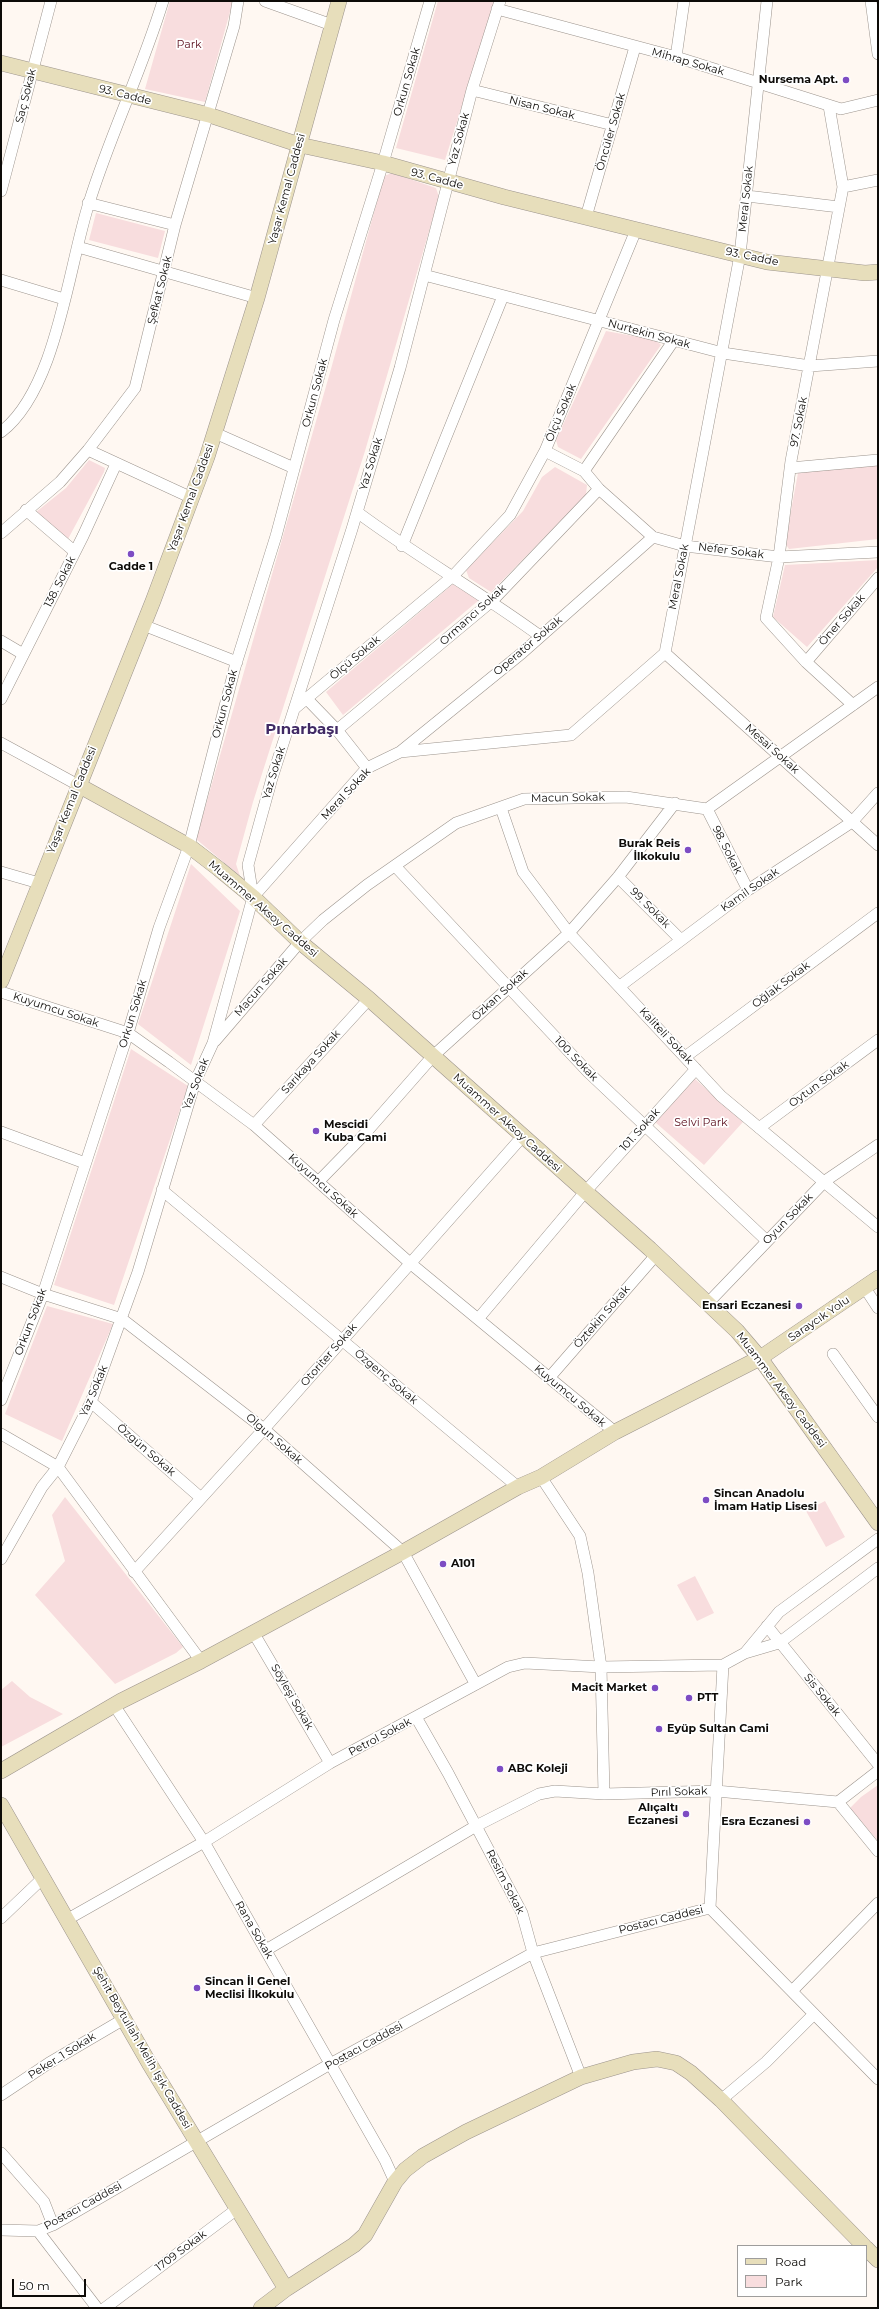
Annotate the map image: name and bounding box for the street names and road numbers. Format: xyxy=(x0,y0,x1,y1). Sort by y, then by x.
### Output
street label: Mihrap Sokak xyxy=(650,45,726,79)
street label: Orkun Sokak xyxy=(391,46,423,118)
street label: Saç Sokak xyxy=(13,67,39,125)
street label: 93. Cadde xyxy=(97,82,153,108)
street label: Öncüler Sokak xyxy=(594,92,628,172)
street label: Nisan Sokak xyxy=(508,93,576,123)
street label: Yaz Sokak xyxy=(446,111,472,167)
street label: Yaşar Kemal Caddesi xyxy=(266,132,308,246)
street label: Meral Sokak xyxy=(736,165,756,233)
street label: 93. Cadde xyxy=(409,166,465,192)
street label: 93. Cadde xyxy=(724,245,780,269)
street label: Şefkat Sokak xyxy=(145,254,175,326)
street label: Nurtekin Sokak xyxy=(606,317,692,351)
street label: Orkun Sokak xyxy=(299,357,331,429)
street label: Ölçü Sokak xyxy=(543,382,579,444)
street label: 97. Sokak xyxy=(788,396,810,448)
street label: Yaz Sokak xyxy=(357,436,385,492)
street label: Yaşar Kemal Caddesi xyxy=(165,442,217,554)
street label: Nefer Sokak xyxy=(697,540,765,562)
street label: Meral Sokak xyxy=(666,543,692,611)
street label: 138. Sokak xyxy=(41,554,79,610)
street label: Ormancı Sokak xyxy=(437,582,509,648)
street label: Öner Sokak xyxy=(816,592,868,648)
street label: Operatör Sokak xyxy=(491,613,565,679)
street label: Ölçü Sokak xyxy=(327,633,383,683)
street label: Orkun Sokak xyxy=(209,668,241,740)
street label: Mesai Sokak xyxy=(742,721,802,777)
street label: Yaşar Kemal Caddesi xyxy=(44,745,100,855)
street label: Yaz Sokak xyxy=(260,745,288,801)
street label: Meral Sokak xyxy=(318,765,374,823)
street label: Macun Sokak xyxy=(531,791,605,805)
street label: 98. Sokak xyxy=(709,824,745,876)
street label: Muammer Aksoy Caddesi xyxy=(205,858,321,960)
street label: Kamil Sokak xyxy=(718,865,782,915)
street label: 99. Sokak xyxy=(627,885,673,931)
street label: Macun Sokak xyxy=(232,955,290,1019)
street label: Oğlak Sokak xyxy=(750,959,812,1011)
street label: Özkan Sokak xyxy=(469,966,531,1024)
street label: Orkun Sokak xyxy=(116,978,150,1050)
street label: Kuyumcu Sokak xyxy=(11,990,101,1030)
street label: Kaliteli Sokak xyxy=(636,1005,696,1067)
street label: Sarıkaya Sokak xyxy=(279,1027,343,1097)
street label: 100. Sokak xyxy=(552,1034,600,1084)
street label: Yaz Sokak xyxy=(180,1056,212,1112)
street label: Oytun Sokak xyxy=(787,1058,851,1110)
street label: Muammer Aksoy Caddesi xyxy=(450,1071,564,1175)
street label: 101. Sokak xyxy=(617,1106,663,1154)
street label: Kuyumcu Sokak xyxy=(285,1151,361,1221)
street label: Oyun Sokak xyxy=(760,1191,816,1247)
street label: Öztekin Sokak xyxy=(571,1283,633,1351)
street label: Orkun Sokak xyxy=(12,1287,50,1357)
street label: Saraycık Yolu xyxy=(786,1294,852,1344)
street label: Otoriter Sokak xyxy=(298,1321,360,1389)
street label: Muammer Aksoy Caddesi xyxy=(733,1330,829,1450)
street label: Özgenç Sokak xyxy=(352,1347,420,1407)
street label: Kuyumcu Sokak xyxy=(531,1362,609,1430)
street label: Yaz Sokak xyxy=(77,1363,111,1419)
street label: Olgun Sokak xyxy=(243,1411,305,1467)
street label: Özgün Sokak xyxy=(114,1421,178,1479)
street label: Söyleşi Sokak xyxy=(268,1662,316,1732)
street label: Sis Sokak xyxy=(801,1671,843,1719)
street label: Petrol Sokak xyxy=(346,1715,414,1759)
street label: Pırıl Sokak xyxy=(650,1784,708,1800)
street label: Resim Sokak xyxy=(483,1848,527,1916)
street label: Rana Sokak xyxy=(232,1899,276,1961)
street label: Postacı Caddesi xyxy=(617,1903,705,1937)
street label: Şehit Beytullah Melih Işık Caddesi xyxy=(90,1965,194,2131)
street label: Postacı Caddesi xyxy=(323,2019,405,2073)
street label: Peker_1 Sokak xyxy=(26,2030,98,2082)
street label: Postacı Caddesi xyxy=(42,2179,124,2233)
street label: 1709 Sokak xyxy=(153,2228,209,2274)

